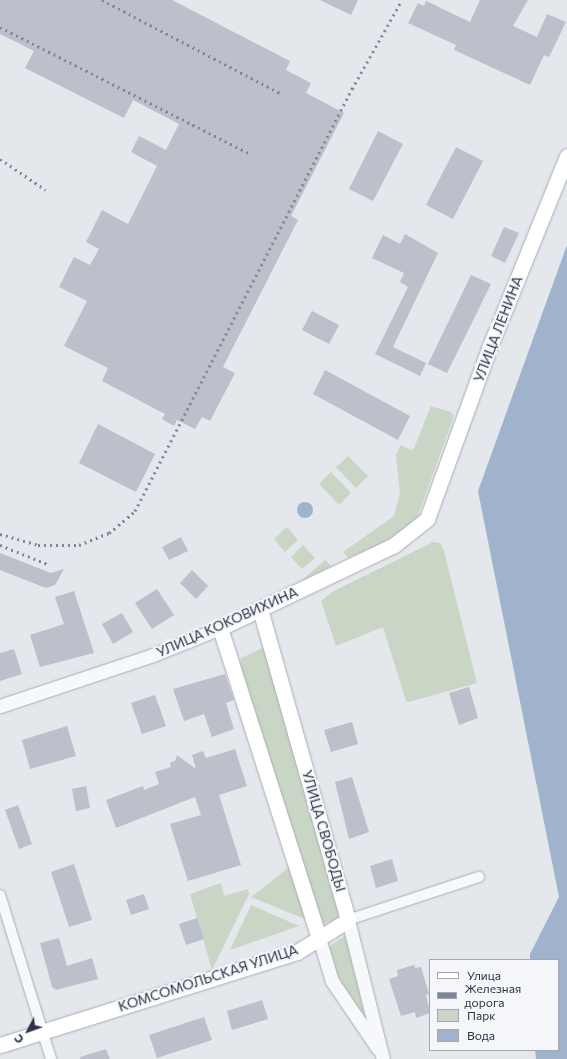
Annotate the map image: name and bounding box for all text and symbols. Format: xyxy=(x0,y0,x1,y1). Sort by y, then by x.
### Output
street label: УЛИЦА ЛЕНИНА xyxy=(470,274,526,384)
street label: УЛИЦА КОКОВИХИНА xyxy=(154,583,300,661)
street label: УЛИЦА СВОБОДЫ xyxy=(299,768,349,894)
street label: КОМСОМОЛЬСКАЯ УЛИЦА xyxy=(116,941,300,1015)
legend xyxy=(429,959,559,1051)
text: Улица xyxy=(467,968,501,982)
text: Железная дорога xyxy=(465,981,521,1009)
text: Парк xyxy=(467,1008,496,1022)
north arrow xyxy=(8,1011,48,1051)
text: Вода xyxy=(467,1028,495,1042)
text: С xyxy=(11,1032,26,1046)

